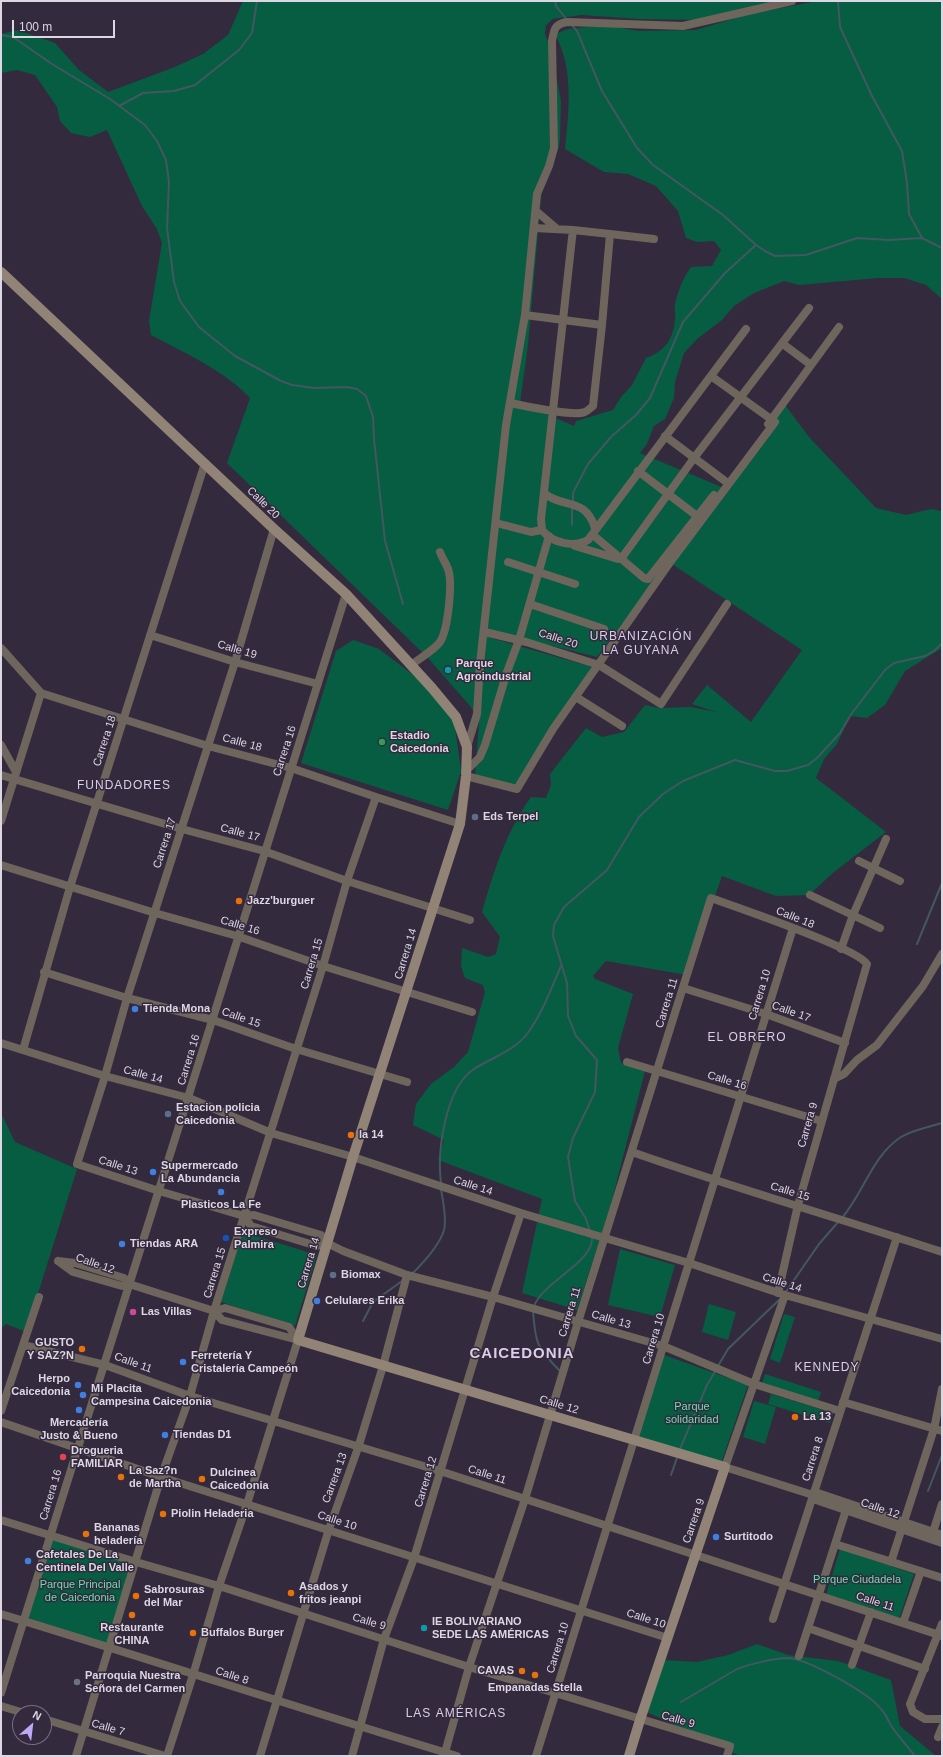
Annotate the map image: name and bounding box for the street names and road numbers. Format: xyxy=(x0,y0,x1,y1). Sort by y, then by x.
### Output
street label: Calle 20 xyxy=(244,484,282,522)
street label: Calle 20 xyxy=(537,626,579,652)
street label: Calle 19 xyxy=(216,638,258,662)
street label: Carrera 18 xyxy=(91,714,119,768)
street label: Carrera 16 xyxy=(271,724,299,778)
street label: Calle 18 xyxy=(221,731,263,755)
street label: Carrera 17 xyxy=(151,816,179,870)
street label: Calle 17 xyxy=(219,821,261,845)
street label: Calle 18 xyxy=(774,904,816,932)
street label: Calle 16 xyxy=(219,914,261,938)
street label: Carrera 14 xyxy=(392,927,420,981)
street label: Carrera 15 xyxy=(298,937,326,991)
street label: Carrera 10 xyxy=(746,968,774,1022)
street label: Carrera 11 xyxy=(653,976,681,1030)
street label: Calle 17 xyxy=(770,999,812,1025)
street label: Calle 15 xyxy=(220,1005,262,1031)
street label: Carrera 16 xyxy=(175,1033,203,1087)
street label: Calle 14 xyxy=(122,1063,164,1087)
street label: Calle 16 xyxy=(706,1069,748,1093)
street label: Carrera 9 xyxy=(795,1101,821,1149)
street label: Calle 13 xyxy=(97,1153,139,1179)
street label: Calle 14 xyxy=(452,1173,494,1199)
street label: Calle 15 xyxy=(769,1180,811,1204)
street label: Carrera 14 xyxy=(295,1236,323,1290)
street label: Carrera 15 xyxy=(201,1246,229,1300)
street label: Calle 12 xyxy=(74,1251,116,1277)
street label: Calle 14 xyxy=(761,1270,803,1296)
street label: Carrera 11 xyxy=(556,1285,584,1339)
street label: Calle 13 xyxy=(590,1308,632,1332)
street label: Carrera 10 xyxy=(640,1312,668,1366)
street label: Calle 11 xyxy=(112,1350,154,1376)
street label: Calle 12 xyxy=(538,1393,580,1417)
street label: Carrera 8 xyxy=(800,1435,826,1483)
street label: Carrera 13 xyxy=(320,1451,350,1505)
street label: Carrera 12 xyxy=(412,1455,440,1509)
street label: Calle 11 xyxy=(466,1463,508,1487)
street label: Carrera 16 xyxy=(37,1468,65,1522)
street label: Calle 12 xyxy=(859,1496,901,1522)
street label: Carrera 9 xyxy=(680,1497,708,1545)
street label: Calle 10 xyxy=(316,1508,358,1534)
street label: Calle 11 xyxy=(854,1590,896,1614)
street label: Calle 10 xyxy=(625,1606,667,1632)
street label: Calle 9 xyxy=(351,1611,387,1633)
street label: Carrera 10 xyxy=(544,1621,572,1675)
street label: Calle 8 xyxy=(214,1664,250,1688)
street label: Calle 9 xyxy=(660,1709,696,1731)
street label: Calle 7 xyxy=(90,1717,126,1739)

